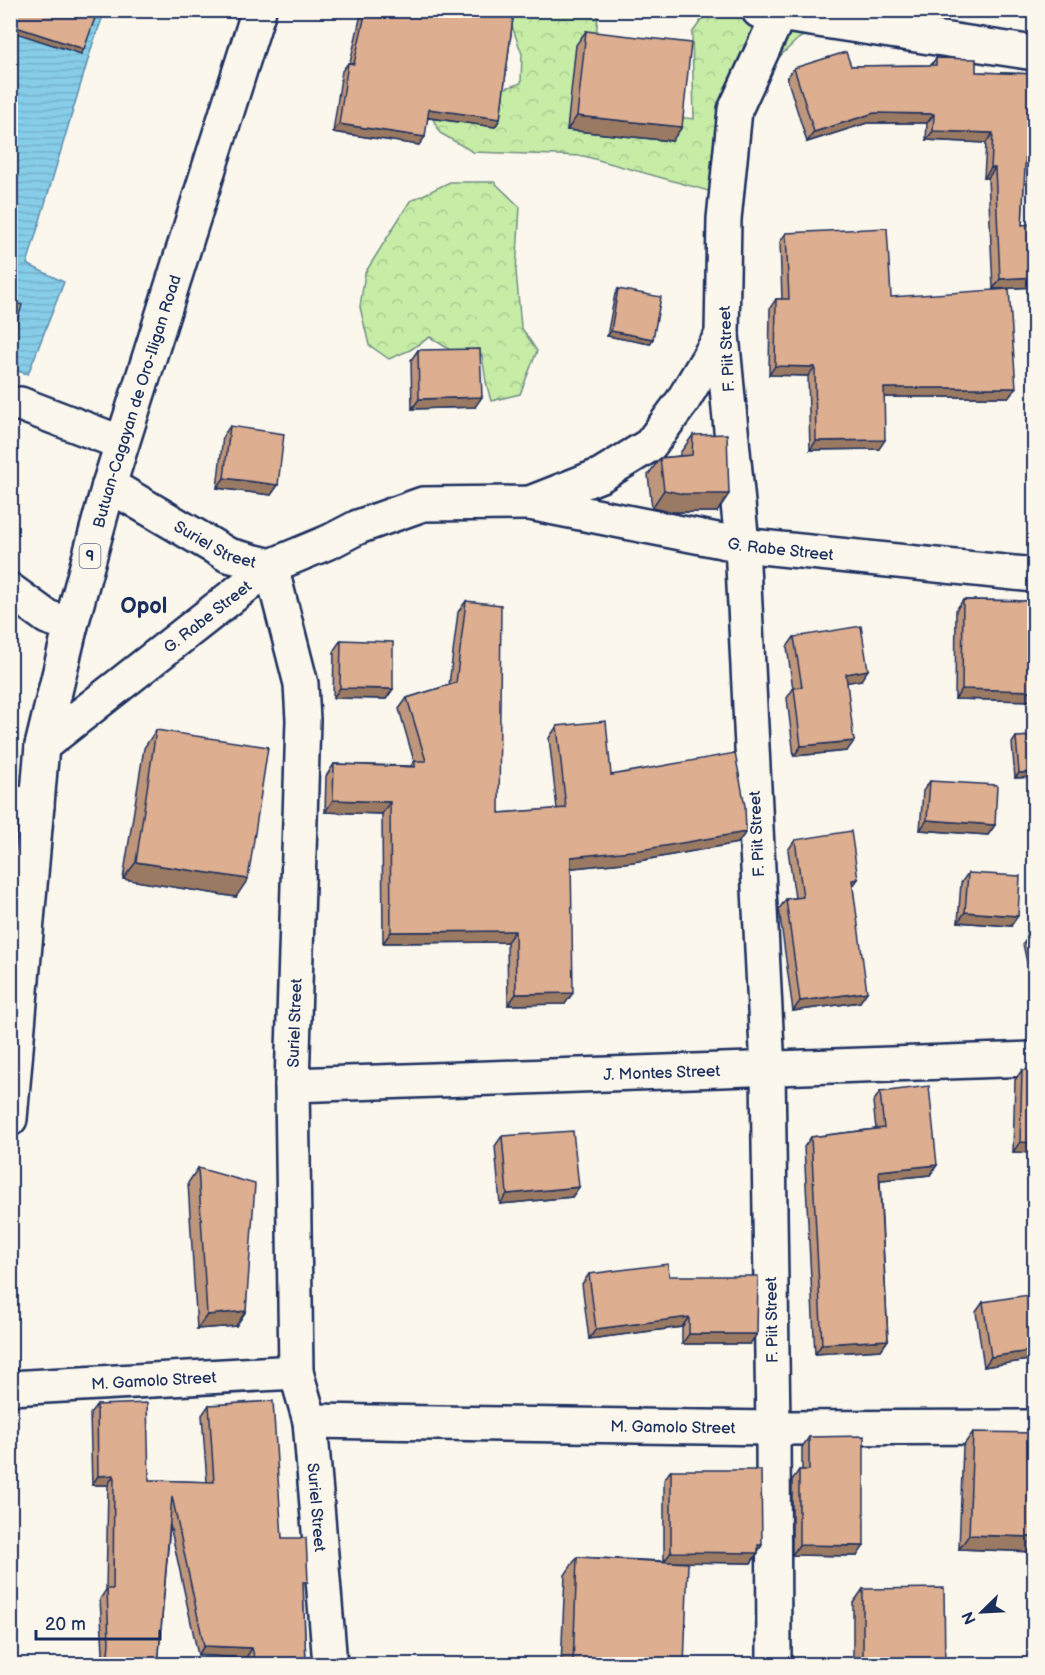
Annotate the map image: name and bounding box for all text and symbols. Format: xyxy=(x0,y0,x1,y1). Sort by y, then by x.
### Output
street label: Butuan-Cagayan de Oro-Iligan Road xyxy=(90,273,186,530)
street label: F. Piit Street xyxy=(716,305,739,392)
street label: Suriel Street xyxy=(170,517,258,573)
street label: G. Rabe Street xyxy=(726,534,834,565)
road number: 9 xyxy=(80,544,100,568)
street label: G. Rabe Street xyxy=(160,577,256,658)
district label: Opol xyxy=(121,593,167,620)
street label: F. Piit Street xyxy=(746,790,769,877)
street label: Suriel Street xyxy=(284,978,307,1068)
street label: J. Montes Street xyxy=(603,1062,721,1085)
street label: F. Piit Street xyxy=(762,1277,783,1363)
street label: M. Gamolo Street xyxy=(91,1368,217,1394)
street label: M. Gamolo Street xyxy=(610,1418,736,1438)
street label: Suriel Street xyxy=(302,1462,329,1553)
north arrow xyxy=(952,1582,1012,1642)
scale bar xyxy=(36,1603,160,1641)
text: N xyxy=(959,1608,981,1627)
text: 20 m xyxy=(45,1614,86,1635)

